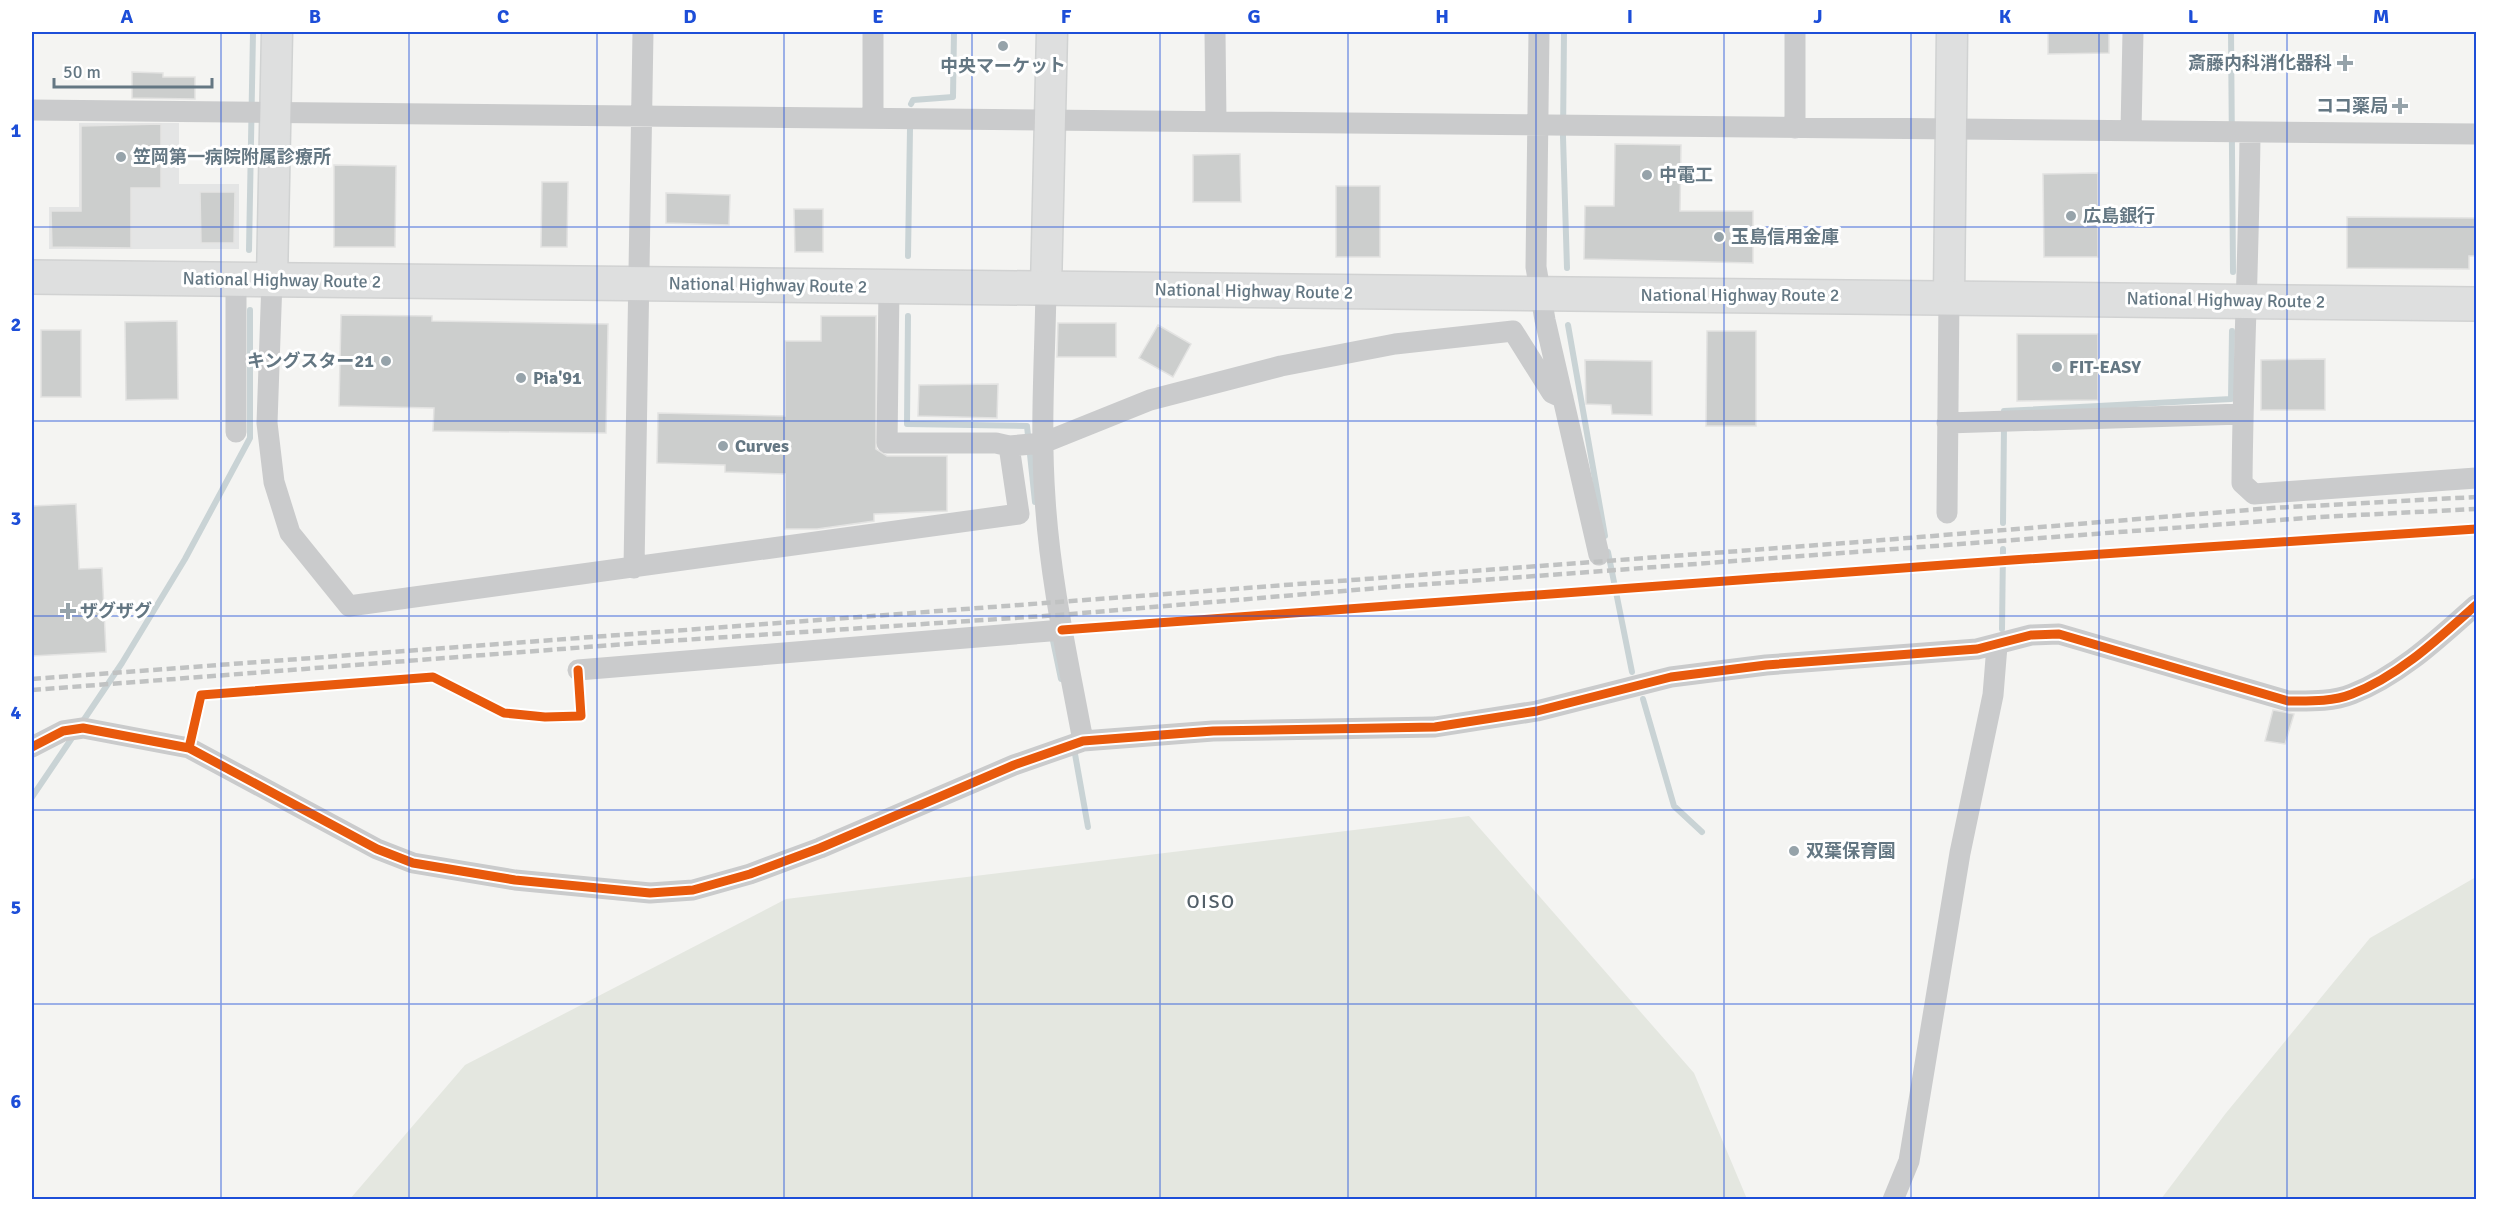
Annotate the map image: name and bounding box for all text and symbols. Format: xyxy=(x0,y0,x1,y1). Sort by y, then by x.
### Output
text: A xyxy=(121,4,134,29)
text: B xyxy=(309,4,321,29)
text: C xyxy=(497,4,509,29)
text: D xyxy=(683,4,697,29)
text: E xyxy=(872,4,884,29)
text: F xyxy=(1061,4,1072,29)
text: G xyxy=(1247,4,1261,29)
text: H xyxy=(1435,4,1449,29)
text: I xyxy=(1627,4,1633,29)
text: J xyxy=(1813,4,1823,29)
text: K xyxy=(1999,4,2012,29)
text: L xyxy=(2188,4,2199,29)
text: M xyxy=(2373,4,2389,29)
marker: 中央マーケット xyxy=(996,39,1010,53)
scale bar xyxy=(54,51,212,89)
place label: 斎藤内科消化器科 xyxy=(2188,52,2332,74)
marker: 斎藤内科消化器科 xyxy=(2336,54,2354,72)
place label: 中央マーケット xyxy=(940,55,1066,77)
text: 50 m xyxy=(63,61,101,83)
place label: ココ薬局 xyxy=(2316,95,2388,117)
marker: ココ薬局 xyxy=(2393,99,2407,113)
text: 1 xyxy=(11,118,22,143)
place label: 笠岡第一病院附属診療所 xyxy=(133,146,331,168)
marker: 笠岡第一病院附属診療所 xyxy=(114,150,128,164)
place label: 中電工 xyxy=(1659,164,1713,186)
marker: 中電工 xyxy=(1640,168,1654,182)
place label: 広島銀行 xyxy=(2083,205,2155,227)
marker: 広島銀行 xyxy=(2064,209,2078,223)
place label: 玉島信用金庫 xyxy=(1731,226,1839,248)
marker: 玉島信用金庫 xyxy=(1712,230,1726,244)
street label: National Highway Route 2 xyxy=(182,267,382,293)
street label: National Highway Route 2 xyxy=(668,272,868,298)
street label: National Highway Route 2 xyxy=(1154,278,1354,304)
street label: National Highway Route 2 xyxy=(1641,284,1839,306)
street label: National Highway Route 2 xyxy=(2126,287,2326,313)
text: 2 xyxy=(11,312,21,337)
place label: キングスター21 xyxy=(247,350,374,372)
marker: キングスター21 xyxy=(379,354,393,368)
place label: FIT-EASY xyxy=(2069,356,2141,378)
marker: FIT-EASY xyxy=(2050,360,2064,374)
place label: Pia'91 xyxy=(533,367,582,389)
marker: Pia'91 xyxy=(514,371,528,385)
place label: Curves xyxy=(735,435,789,457)
marker: Curves xyxy=(716,439,730,453)
text: 3 xyxy=(11,506,21,531)
place label: ザグザグ xyxy=(80,600,152,622)
marker: ザグザグ xyxy=(61,604,75,618)
text: 4 xyxy=(11,700,22,725)
place label: 双葉保育園 xyxy=(1806,840,1896,862)
marker: 双葉保育園 xyxy=(1787,844,1801,858)
district label: OISO xyxy=(1186,889,1236,914)
text: 5 xyxy=(11,895,21,920)
text: 6 xyxy=(11,1089,22,1114)

